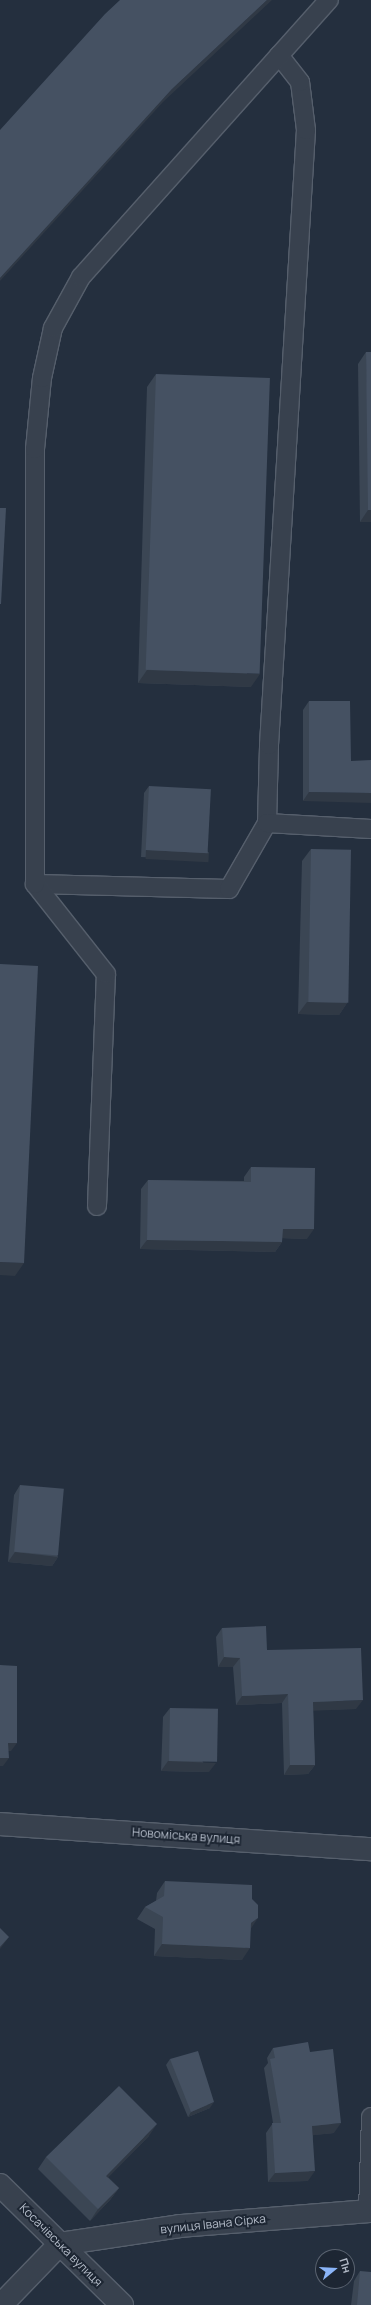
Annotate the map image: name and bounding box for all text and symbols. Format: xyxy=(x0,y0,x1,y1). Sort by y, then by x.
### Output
street label: Новоміська вулиця xyxy=(131,1825,241,1847)
street label: Косачівська вулиця xyxy=(17,2201,105,2289)
street label: вулиця Івана Сірка xyxy=(160,2211,266,2237)
north arrow xyxy=(315,2249,355,2289)
text: Пн xyxy=(337,2256,355,2275)

